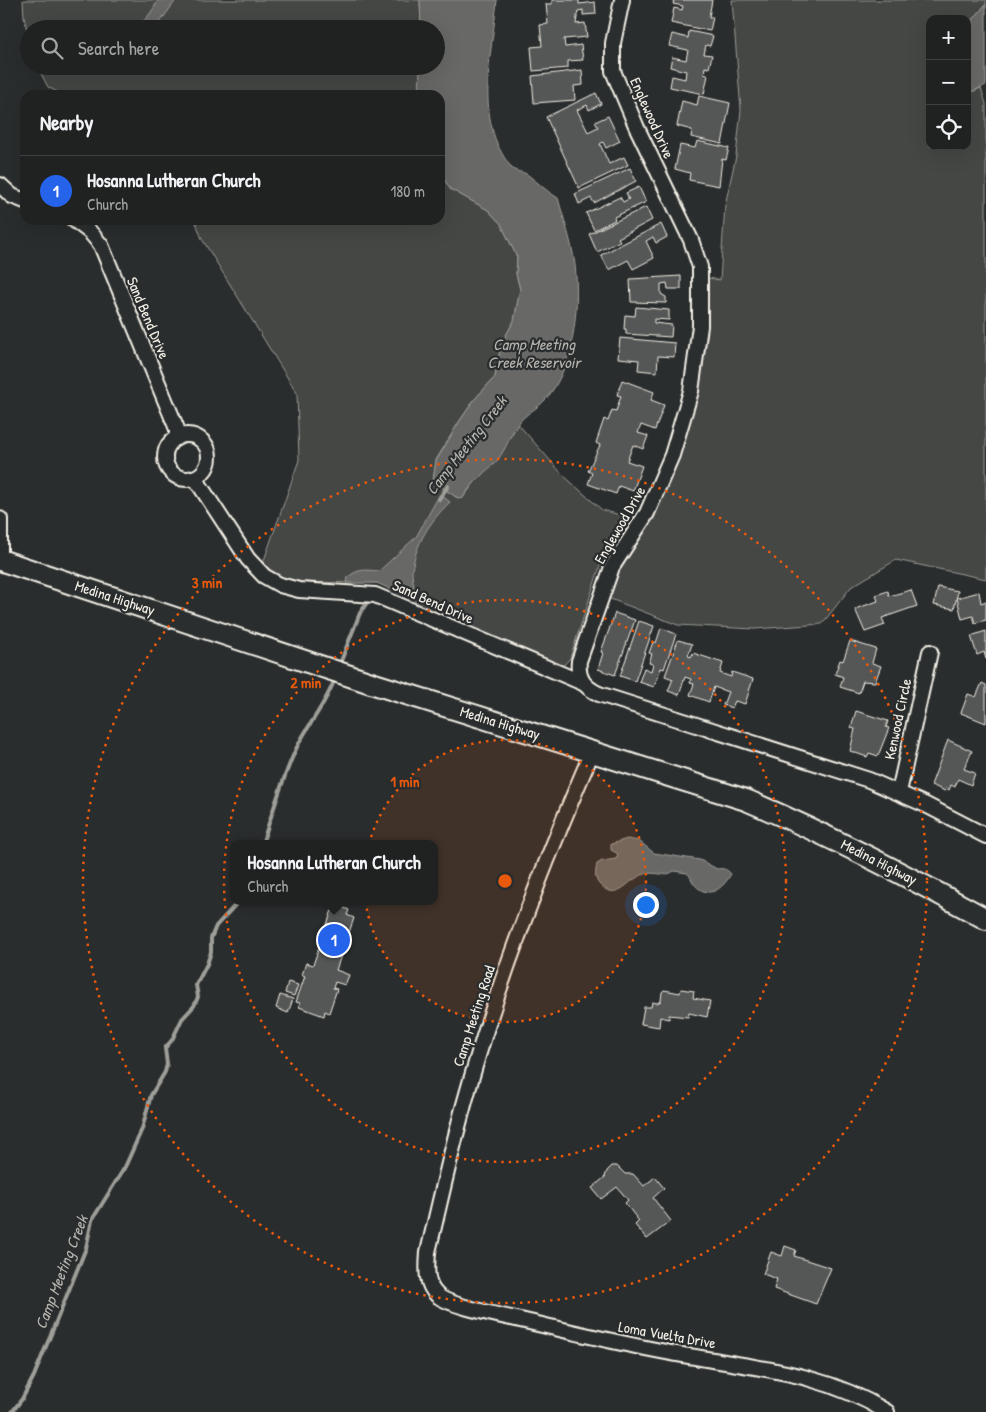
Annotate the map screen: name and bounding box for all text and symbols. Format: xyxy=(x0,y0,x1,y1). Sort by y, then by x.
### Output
map controls xyxy=(926,15,971,150)
button: + xyxy=(926,15,971,60)
search box xyxy=(20,20,445,75)
icon: search xyxy=(38,34,66,62)
text: Search here xyxy=(78,35,159,61)
button: − xyxy=(926,60,971,105)
street label: Englewood Drive xyxy=(625,74,680,162)
button: locate xyxy=(926,105,971,150)
text: Nearby xyxy=(40,108,93,137)
text: Hosanna Lutheran Church xyxy=(87,167,260,193)
text: 1 xyxy=(53,180,59,202)
text: 180 m xyxy=(391,180,425,202)
text: Church xyxy=(87,193,128,215)
street label: Sand Bend Drive xyxy=(122,274,175,362)
water label: Camp Meeting Creek Reservoir xyxy=(488,333,582,373)
water label: Camp Meeting Creek xyxy=(420,390,512,499)
street label: Englewood Drive xyxy=(589,482,650,568)
text: 3 min xyxy=(192,572,222,593)
street label: Sand Bend Drive xyxy=(389,574,477,629)
street label: Medina Highway xyxy=(73,575,158,620)
text: 2 min xyxy=(291,672,322,693)
street label: Kenwood Circle xyxy=(879,677,916,761)
street label: Medina Highway xyxy=(458,700,543,745)
text: 1 min xyxy=(390,771,420,792)
street label: Medina Highway xyxy=(838,833,921,890)
popup xyxy=(230,840,438,905)
text: Hosanna Lutheran Church xyxy=(247,849,421,875)
centre of rings xyxy=(496,872,514,890)
text: Church xyxy=(247,875,288,897)
your location xyxy=(633,892,659,918)
pin: 1 xyxy=(318,921,350,959)
street label: Camp Meeting Road xyxy=(447,963,500,1069)
water label: Camp Meeting Creek xyxy=(29,1211,93,1332)
street label: Loma Vuelta Drive xyxy=(617,1316,717,1353)

